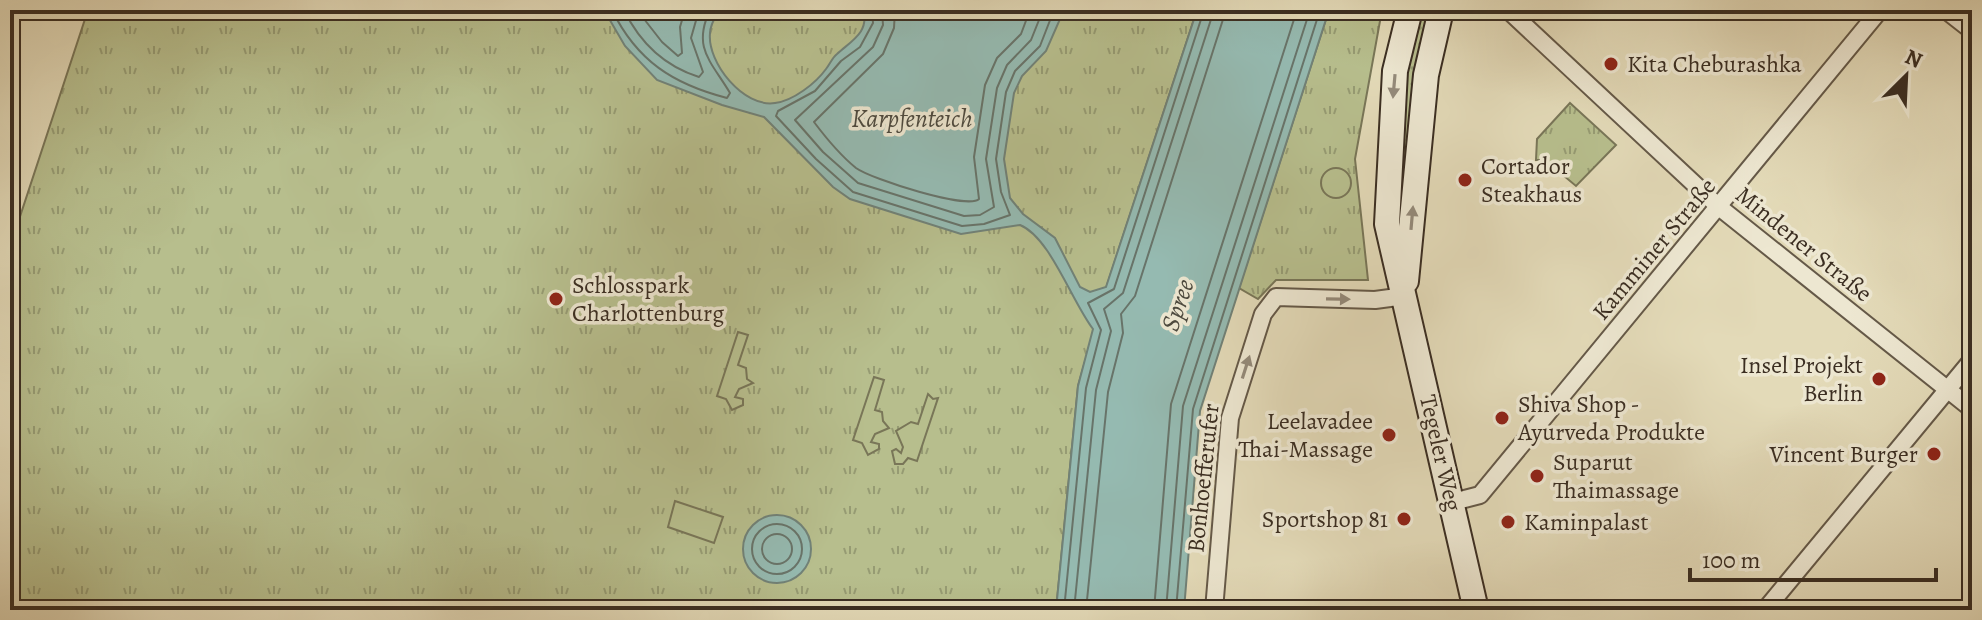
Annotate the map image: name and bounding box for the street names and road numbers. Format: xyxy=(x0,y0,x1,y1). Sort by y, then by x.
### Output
street label: Kamminer Straße xyxy=(1585,171,1723,327)
street label: Mindener Straße xyxy=(1729,179,1879,309)
street label: Tegeler Weg xyxy=(1412,392,1470,514)
street label: Bonhoefferufer xyxy=(1179,402,1227,554)

